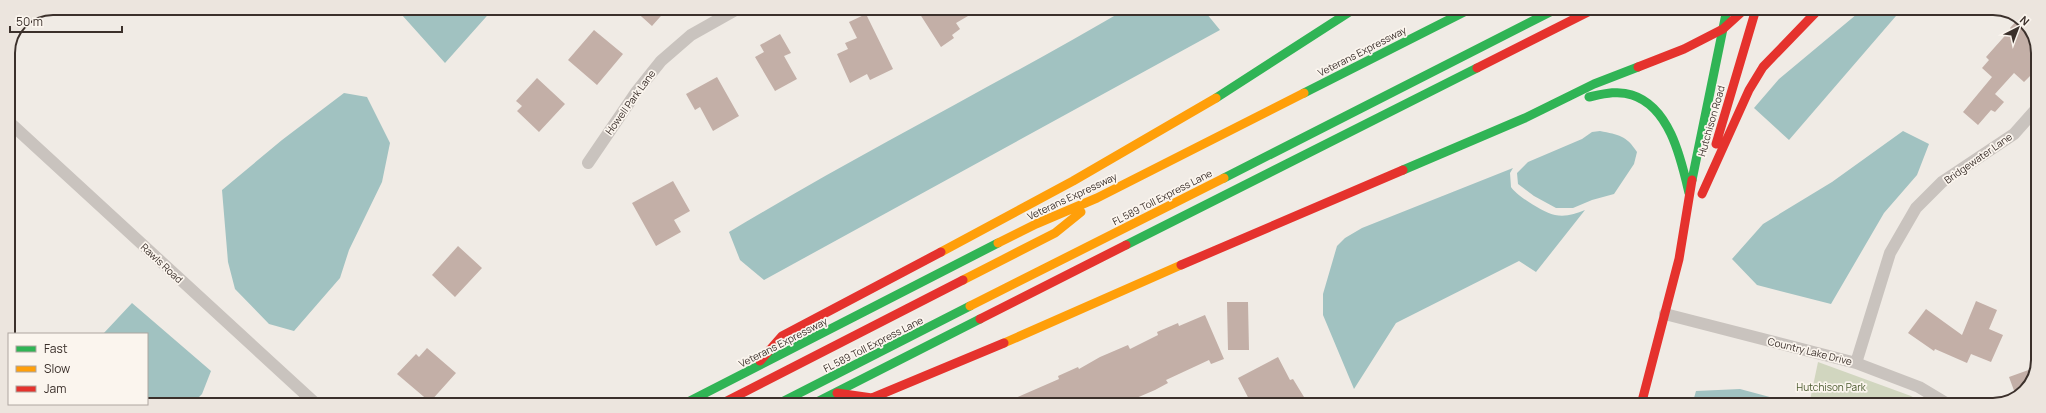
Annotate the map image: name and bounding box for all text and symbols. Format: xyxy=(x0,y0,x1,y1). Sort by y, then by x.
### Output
scale bar xyxy=(10,8,122,34)
north arrow xyxy=(1998,8,2038,48)
text: N xyxy=(2017,12,2033,28)
text: 50 m xyxy=(16,13,43,30)
street label: Veterans Expressway xyxy=(1315,22,1409,79)
street label: Howell Park Lane xyxy=(602,67,658,137)
street label: Hutchison Road xyxy=(1694,84,1728,158)
street label: Bridgewater Lane xyxy=(1941,129,2015,187)
street label: FL 589 Toll Express Lane xyxy=(1110,166,1214,228)
street label: Veterans Expressway xyxy=(1025,169,1120,223)
street label: Rawls Road xyxy=(138,240,186,286)
street label: Veterans Expressway xyxy=(736,313,830,370)
street label: FL 589 Toll Express Lane xyxy=(821,313,925,375)
legend xyxy=(8,333,148,405)
street label: Country Lake Drive xyxy=(1766,334,1854,368)
text: Fast xyxy=(44,340,68,357)
text: Slow xyxy=(44,360,70,377)
text: Jam xyxy=(44,380,66,397)
park label: Hutchison Park xyxy=(1796,380,1867,394)

